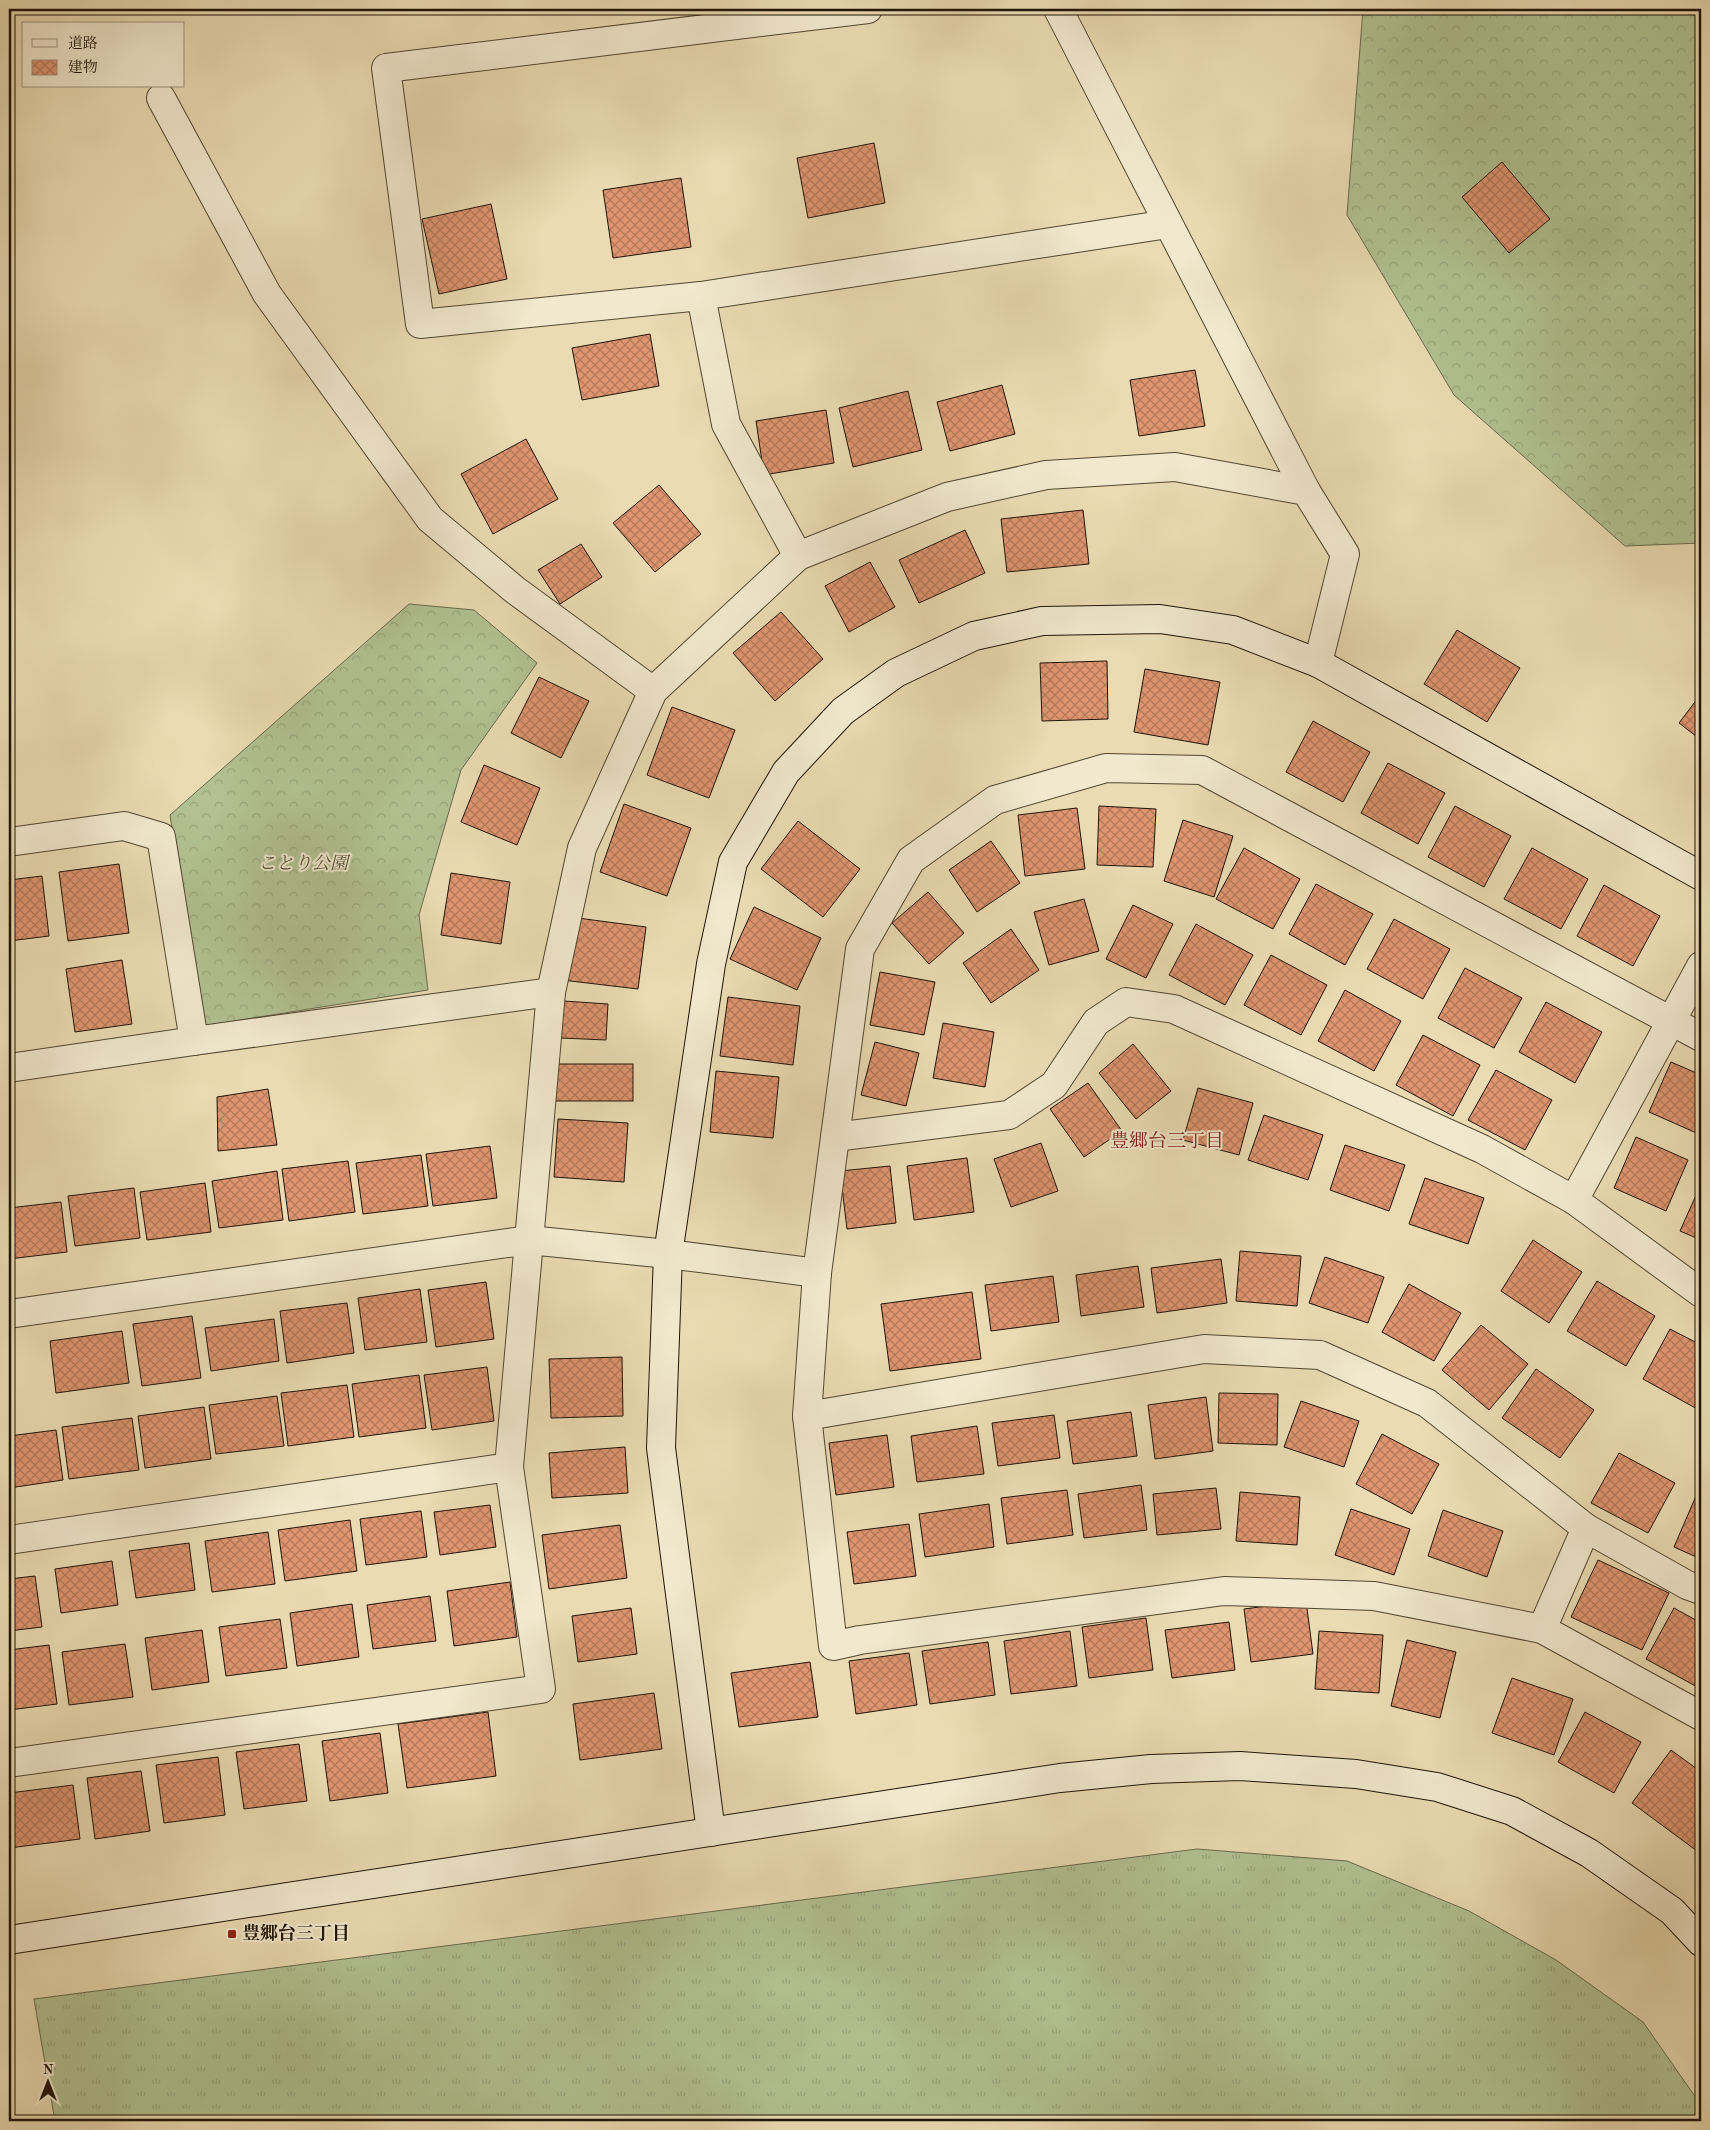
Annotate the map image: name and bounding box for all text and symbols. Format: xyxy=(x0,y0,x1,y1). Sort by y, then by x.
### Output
legend xyxy=(22,22,185,88)
text: 道路 xyxy=(68,35,98,52)
text: 建物 xyxy=(68,59,98,76)
park label: ことり公園 xyxy=(258,854,351,873)
district label: 豊郷台三丁目 xyxy=(1110,1130,1224,1152)
place label: 豊郷台三丁目 xyxy=(242,1923,350,1943)
marker: 豊郷台三丁目 xyxy=(226,1928,238,1940)
north arrow xyxy=(22,2058,72,2108)
text: N xyxy=(43,2063,54,2077)

